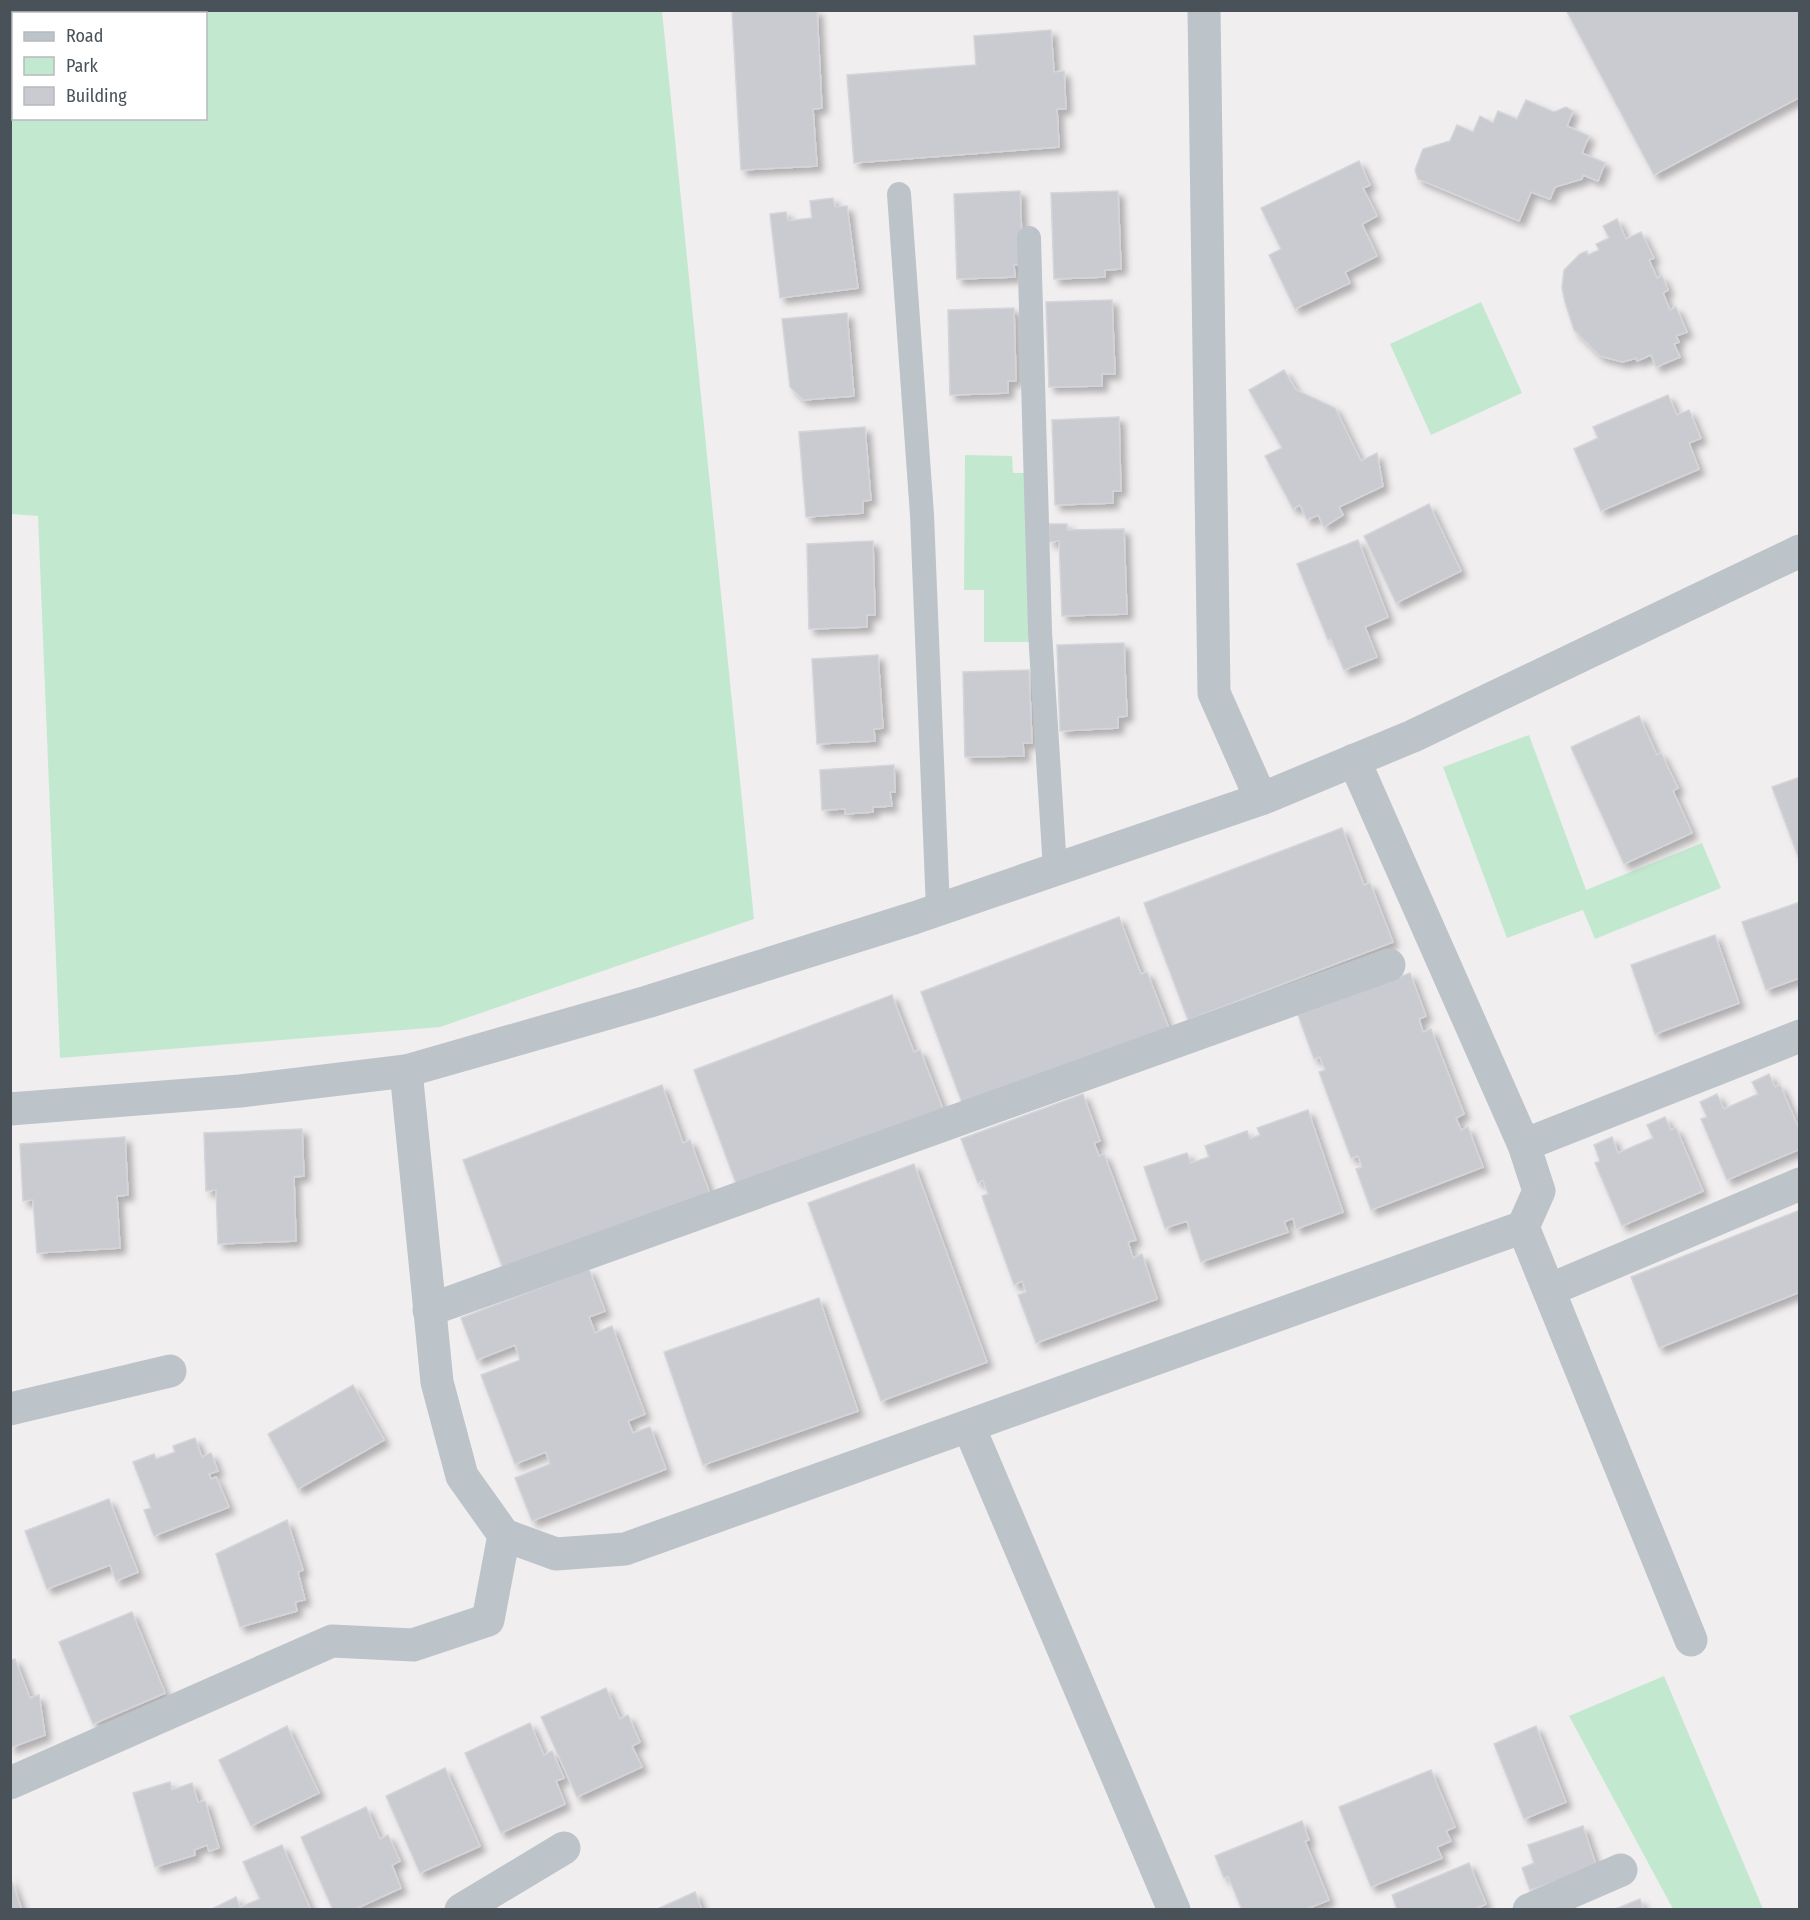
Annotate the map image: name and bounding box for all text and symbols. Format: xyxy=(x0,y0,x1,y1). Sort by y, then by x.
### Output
legend xyxy=(12,12,207,120)
text: Road xyxy=(66,25,103,47)
text: Park xyxy=(66,55,99,77)
text: Building xyxy=(66,85,127,107)

